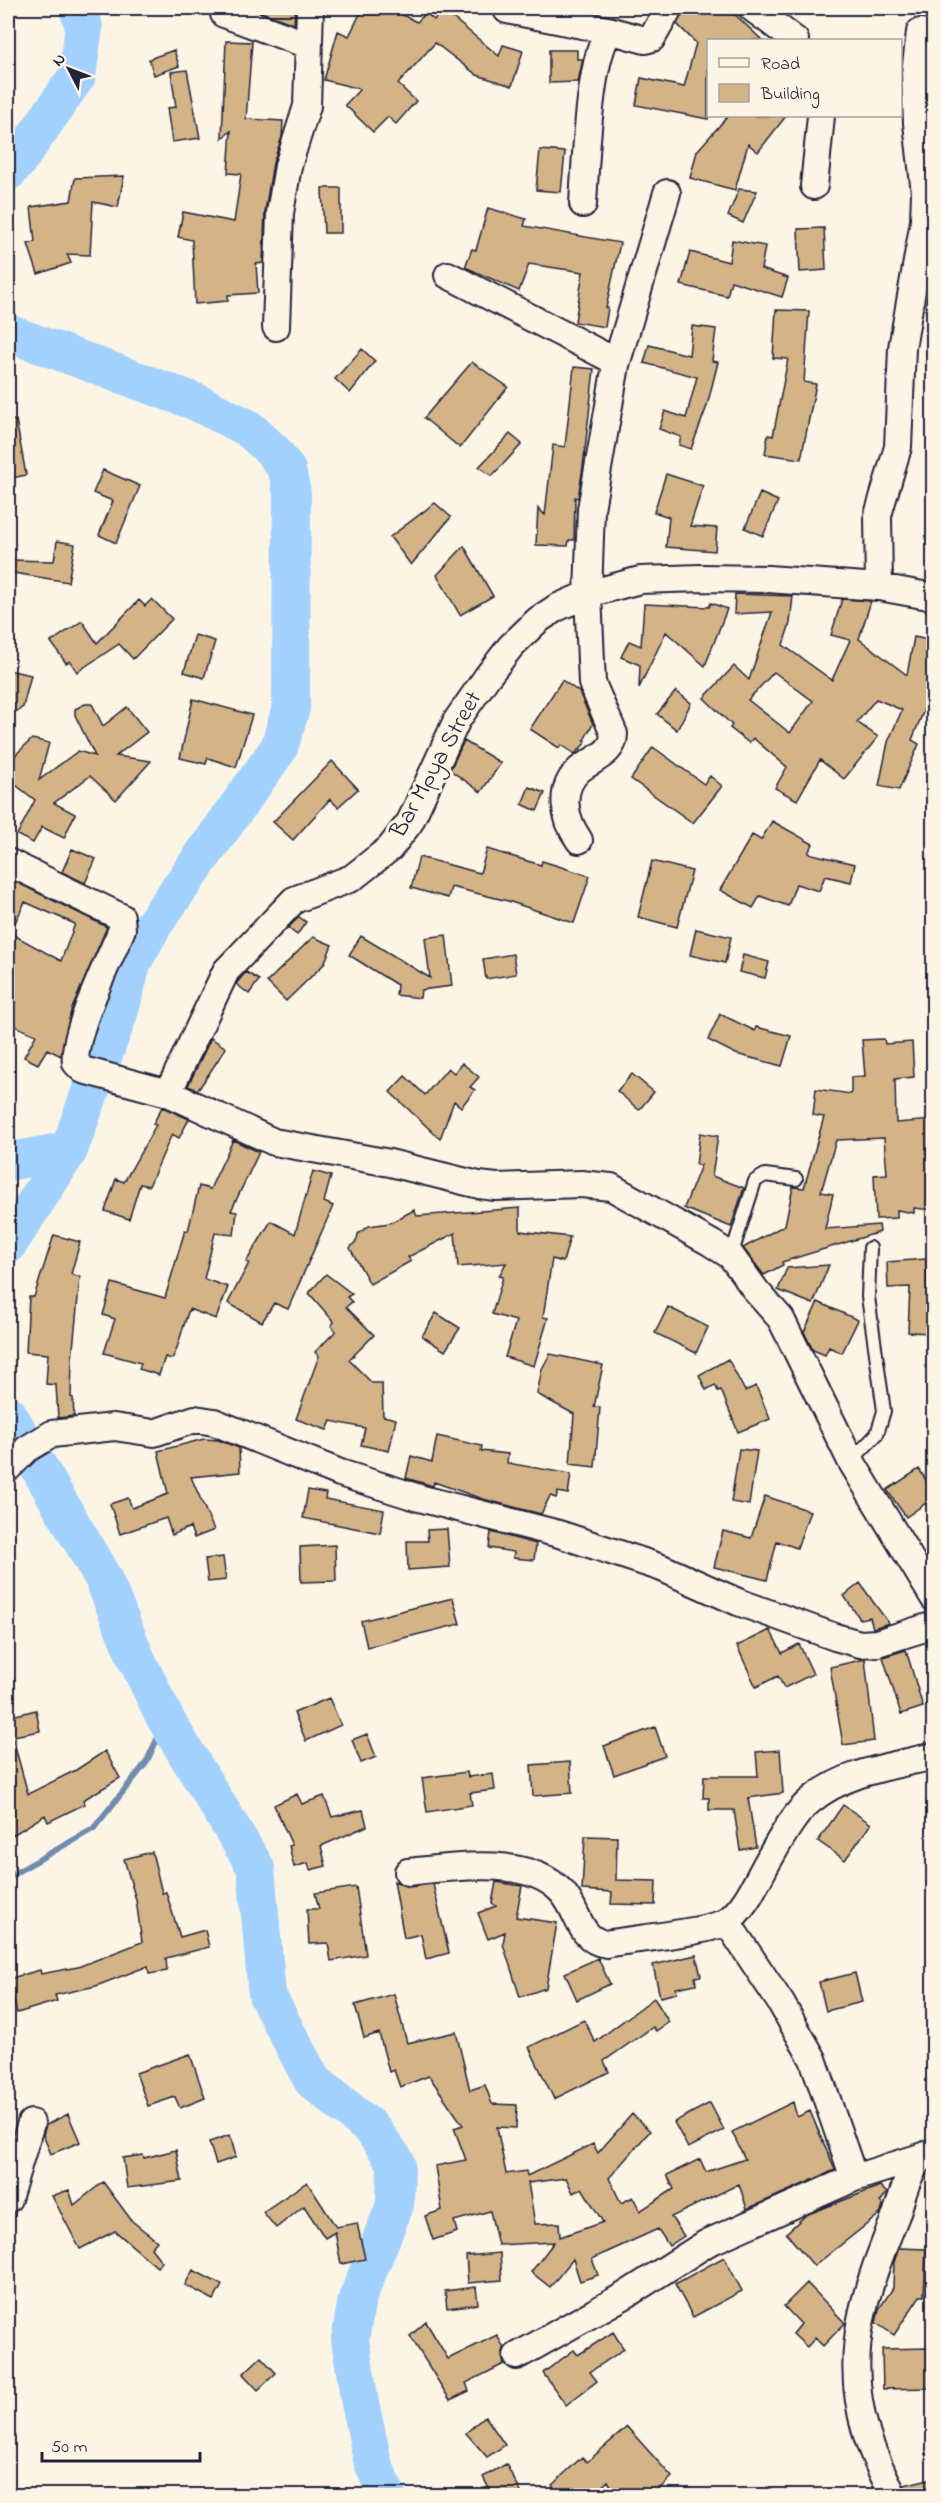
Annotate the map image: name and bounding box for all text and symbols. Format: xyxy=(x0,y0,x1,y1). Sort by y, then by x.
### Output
north arrow xyxy=(39,39,99,99)
legend xyxy=(707,39,902,117)
text: N xyxy=(47,48,72,72)
text: Road xyxy=(761,52,800,78)
text: Building xyxy=(760,82,820,109)
street label: Bar Mpya Street xyxy=(382,685,493,846)
scale bar xyxy=(42,2425,200,2463)
text: 50 m xyxy=(51,2435,88,2461)

